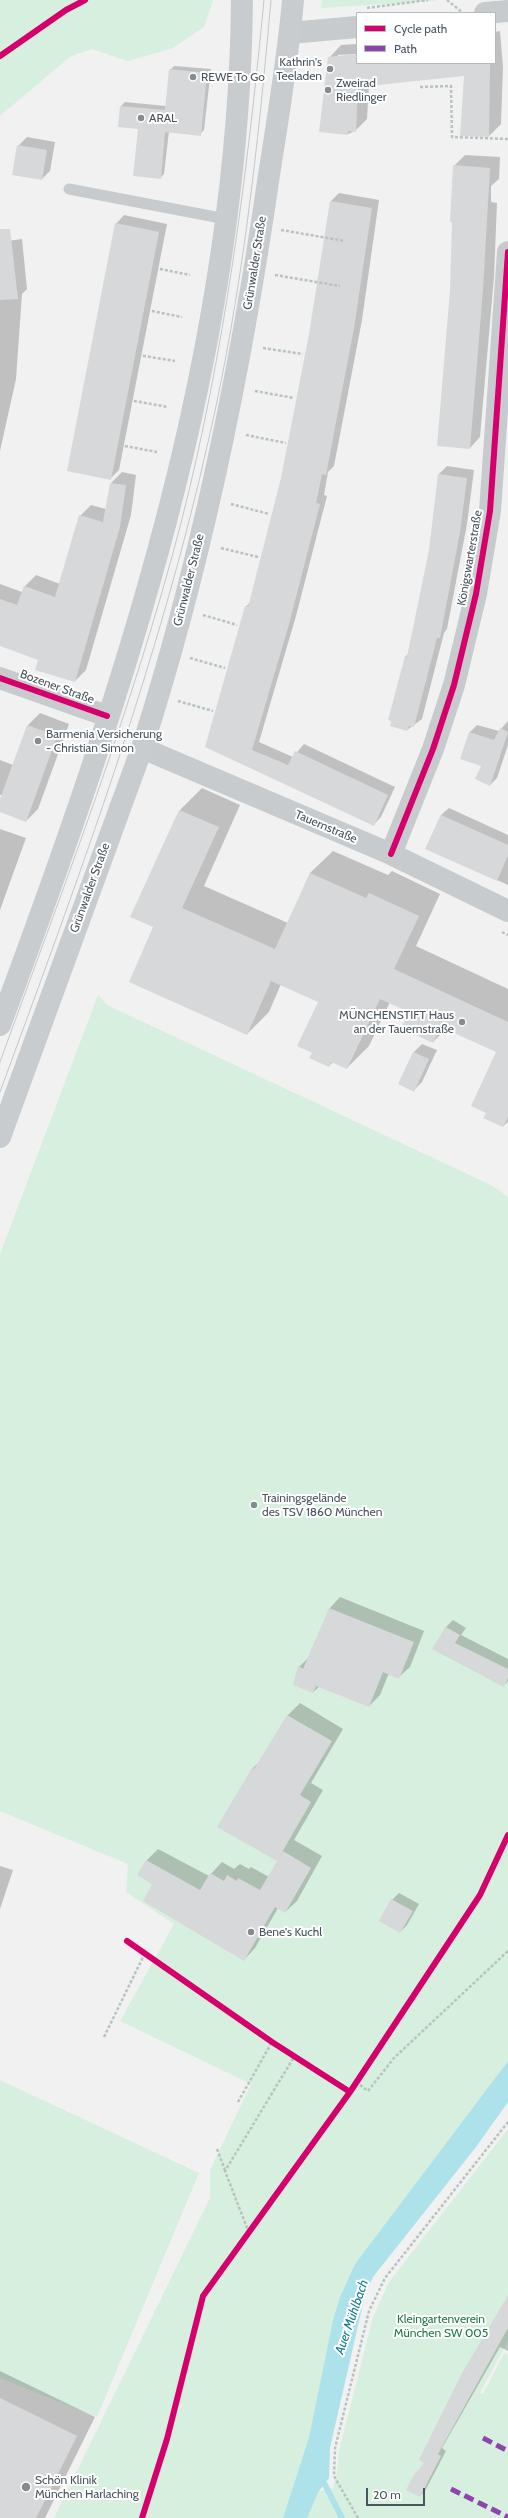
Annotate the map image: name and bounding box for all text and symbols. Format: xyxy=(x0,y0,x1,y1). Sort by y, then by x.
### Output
legend xyxy=(356,12,496,64)
text: Cycle path xyxy=(394,21,447,36)
text: Path xyxy=(394,41,417,56)
place label: Kathrin's Teeladen xyxy=(276,55,322,83)
marker: Kathrin's Teeladen xyxy=(325,64,335,74)
place label: REWE To Go xyxy=(201,70,265,84)
marker: REWE To Go xyxy=(188,72,198,82)
place label: Zweirad Riedlinger xyxy=(336,76,386,104)
marker: Zweirad Riedlinger xyxy=(323,85,333,95)
place label: ARAL xyxy=(149,111,177,125)
marker: ARAL xyxy=(136,113,146,123)
street label: Grünwalder Straße xyxy=(240,215,270,311)
street label: Königswarterstraße xyxy=(455,509,485,607)
street label: Grünwalder Straße xyxy=(171,532,207,628)
street label: Bozener Straße xyxy=(18,667,96,707)
place label: Barmenia Versicherung - Christian Simon xyxy=(46,727,162,755)
marker: Barmenia Versicherung - Christian Simon xyxy=(33,736,43,746)
street label: Tauernstraße xyxy=(293,808,359,846)
street label: Grünwalder Straße xyxy=(67,841,113,935)
place label: MÜNCHENSTIFT Haus an der Tauernstraße xyxy=(339,1008,454,1036)
marker: MÜNCHENSTIFT Haus an der Tauernstraße xyxy=(457,1017,467,1027)
place label: Trainingsgelände des TSV 1860 München xyxy=(262,1491,382,1519)
marker: Trainingsgelände des TSV 1860 München xyxy=(249,1500,259,1510)
place label: Bene's Kuchl xyxy=(259,1925,322,1939)
marker: Bene's Kuchl xyxy=(246,1927,256,1937)
water label: Auer Mühlbach xyxy=(332,2278,372,2356)
park label: Kleingartenverein München SW 005 xyxy=(394,2312,488,2340)
place label: Schön Klinik München Harlaching xyxy=(35,2473,139,2501)
scale bar xyxy=(368,2480,427,2506)
marker: Schön Klinik München Harlaching xyxy=(20,2481,32,2493)
text: 20 m xyxy=(373,2487,401,2502)

